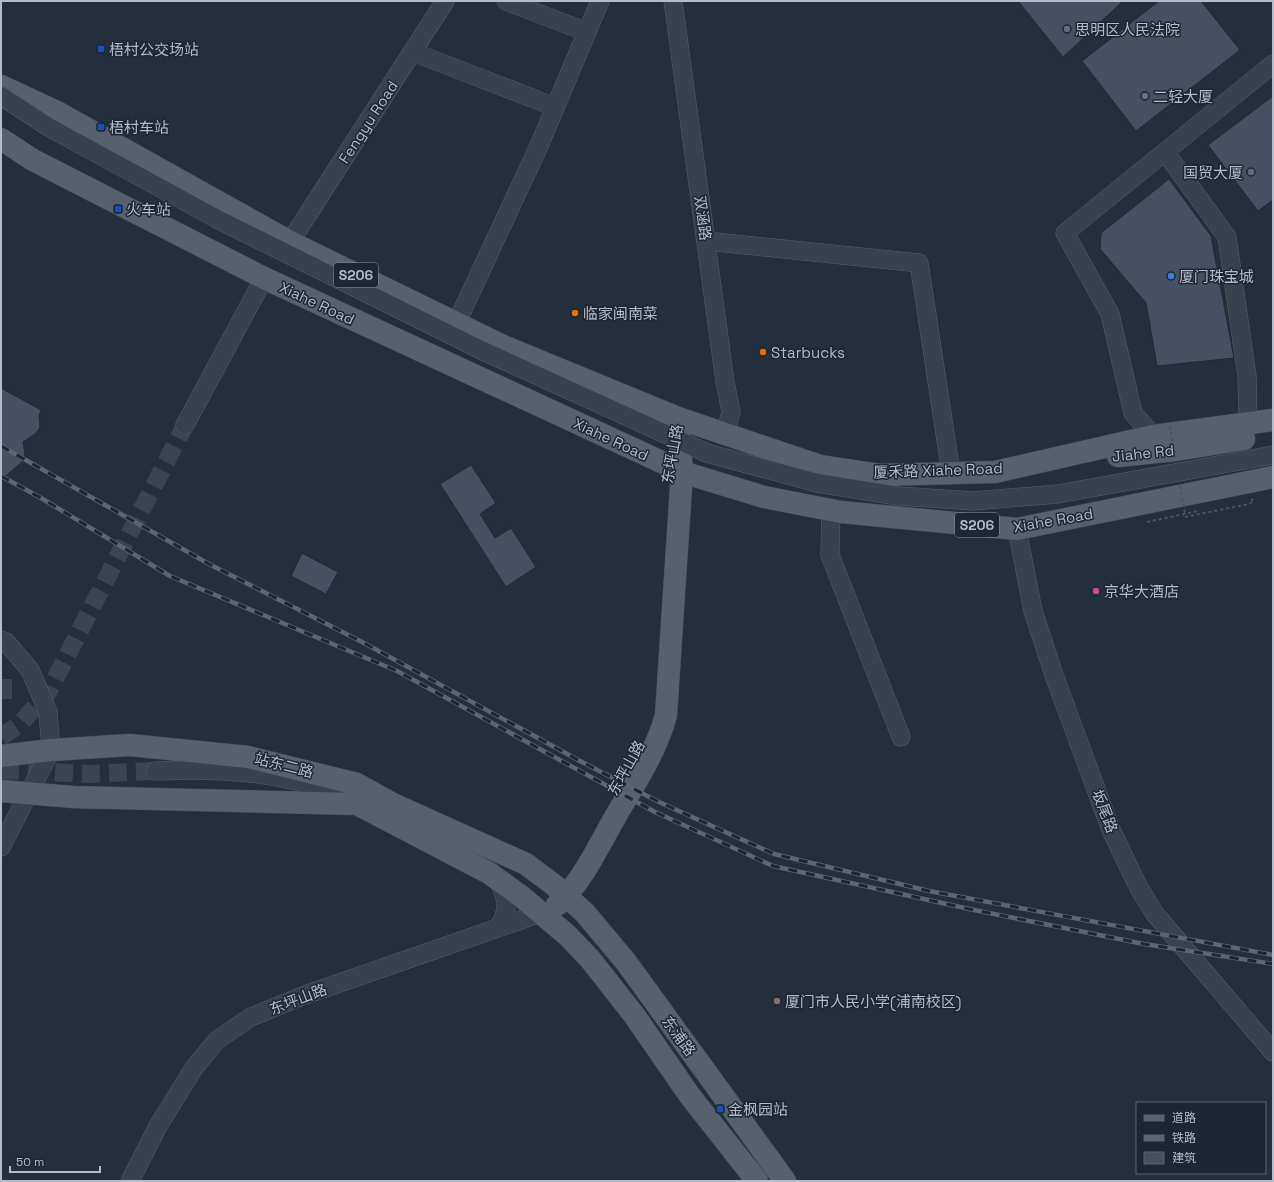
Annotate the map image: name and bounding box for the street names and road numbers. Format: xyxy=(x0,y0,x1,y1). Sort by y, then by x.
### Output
street label: Fengyu Road xyxy=(334,77,402,167)
street label: 双涵路 xyxy=(690,194,716,242)
road number: S206 xyxy=(334,263,378,287)
street label: Xiahe Road xyxy=(276,277,358,329)
street label: Xiahe Road xyxy=(570,413,652,465)
street label: 东坪山路 xyxy=(657,423,687,485)
street label: Jiahe Rd xyxy=(1111,440,1175,466)
street label: 厦禾路 Xiahe Road xyxy=(873,458,1003,482)
street label: Xiahe Road xyxy=(1012,504,1094,536)
road number: S206 xyxy=(955,513,999,537)
street label: 东坪山路 xyxy=(603,737,649,799)
street label: 站东二路 xyxy=(253,749,315,781)
street label: 坂尾路 xyxy=(1088,787,1122,835)
street label: 东坪山路 xyxy=(267,979,329,1019)
street label: 东浦路 xyxy=(658,1012,700,1060)

